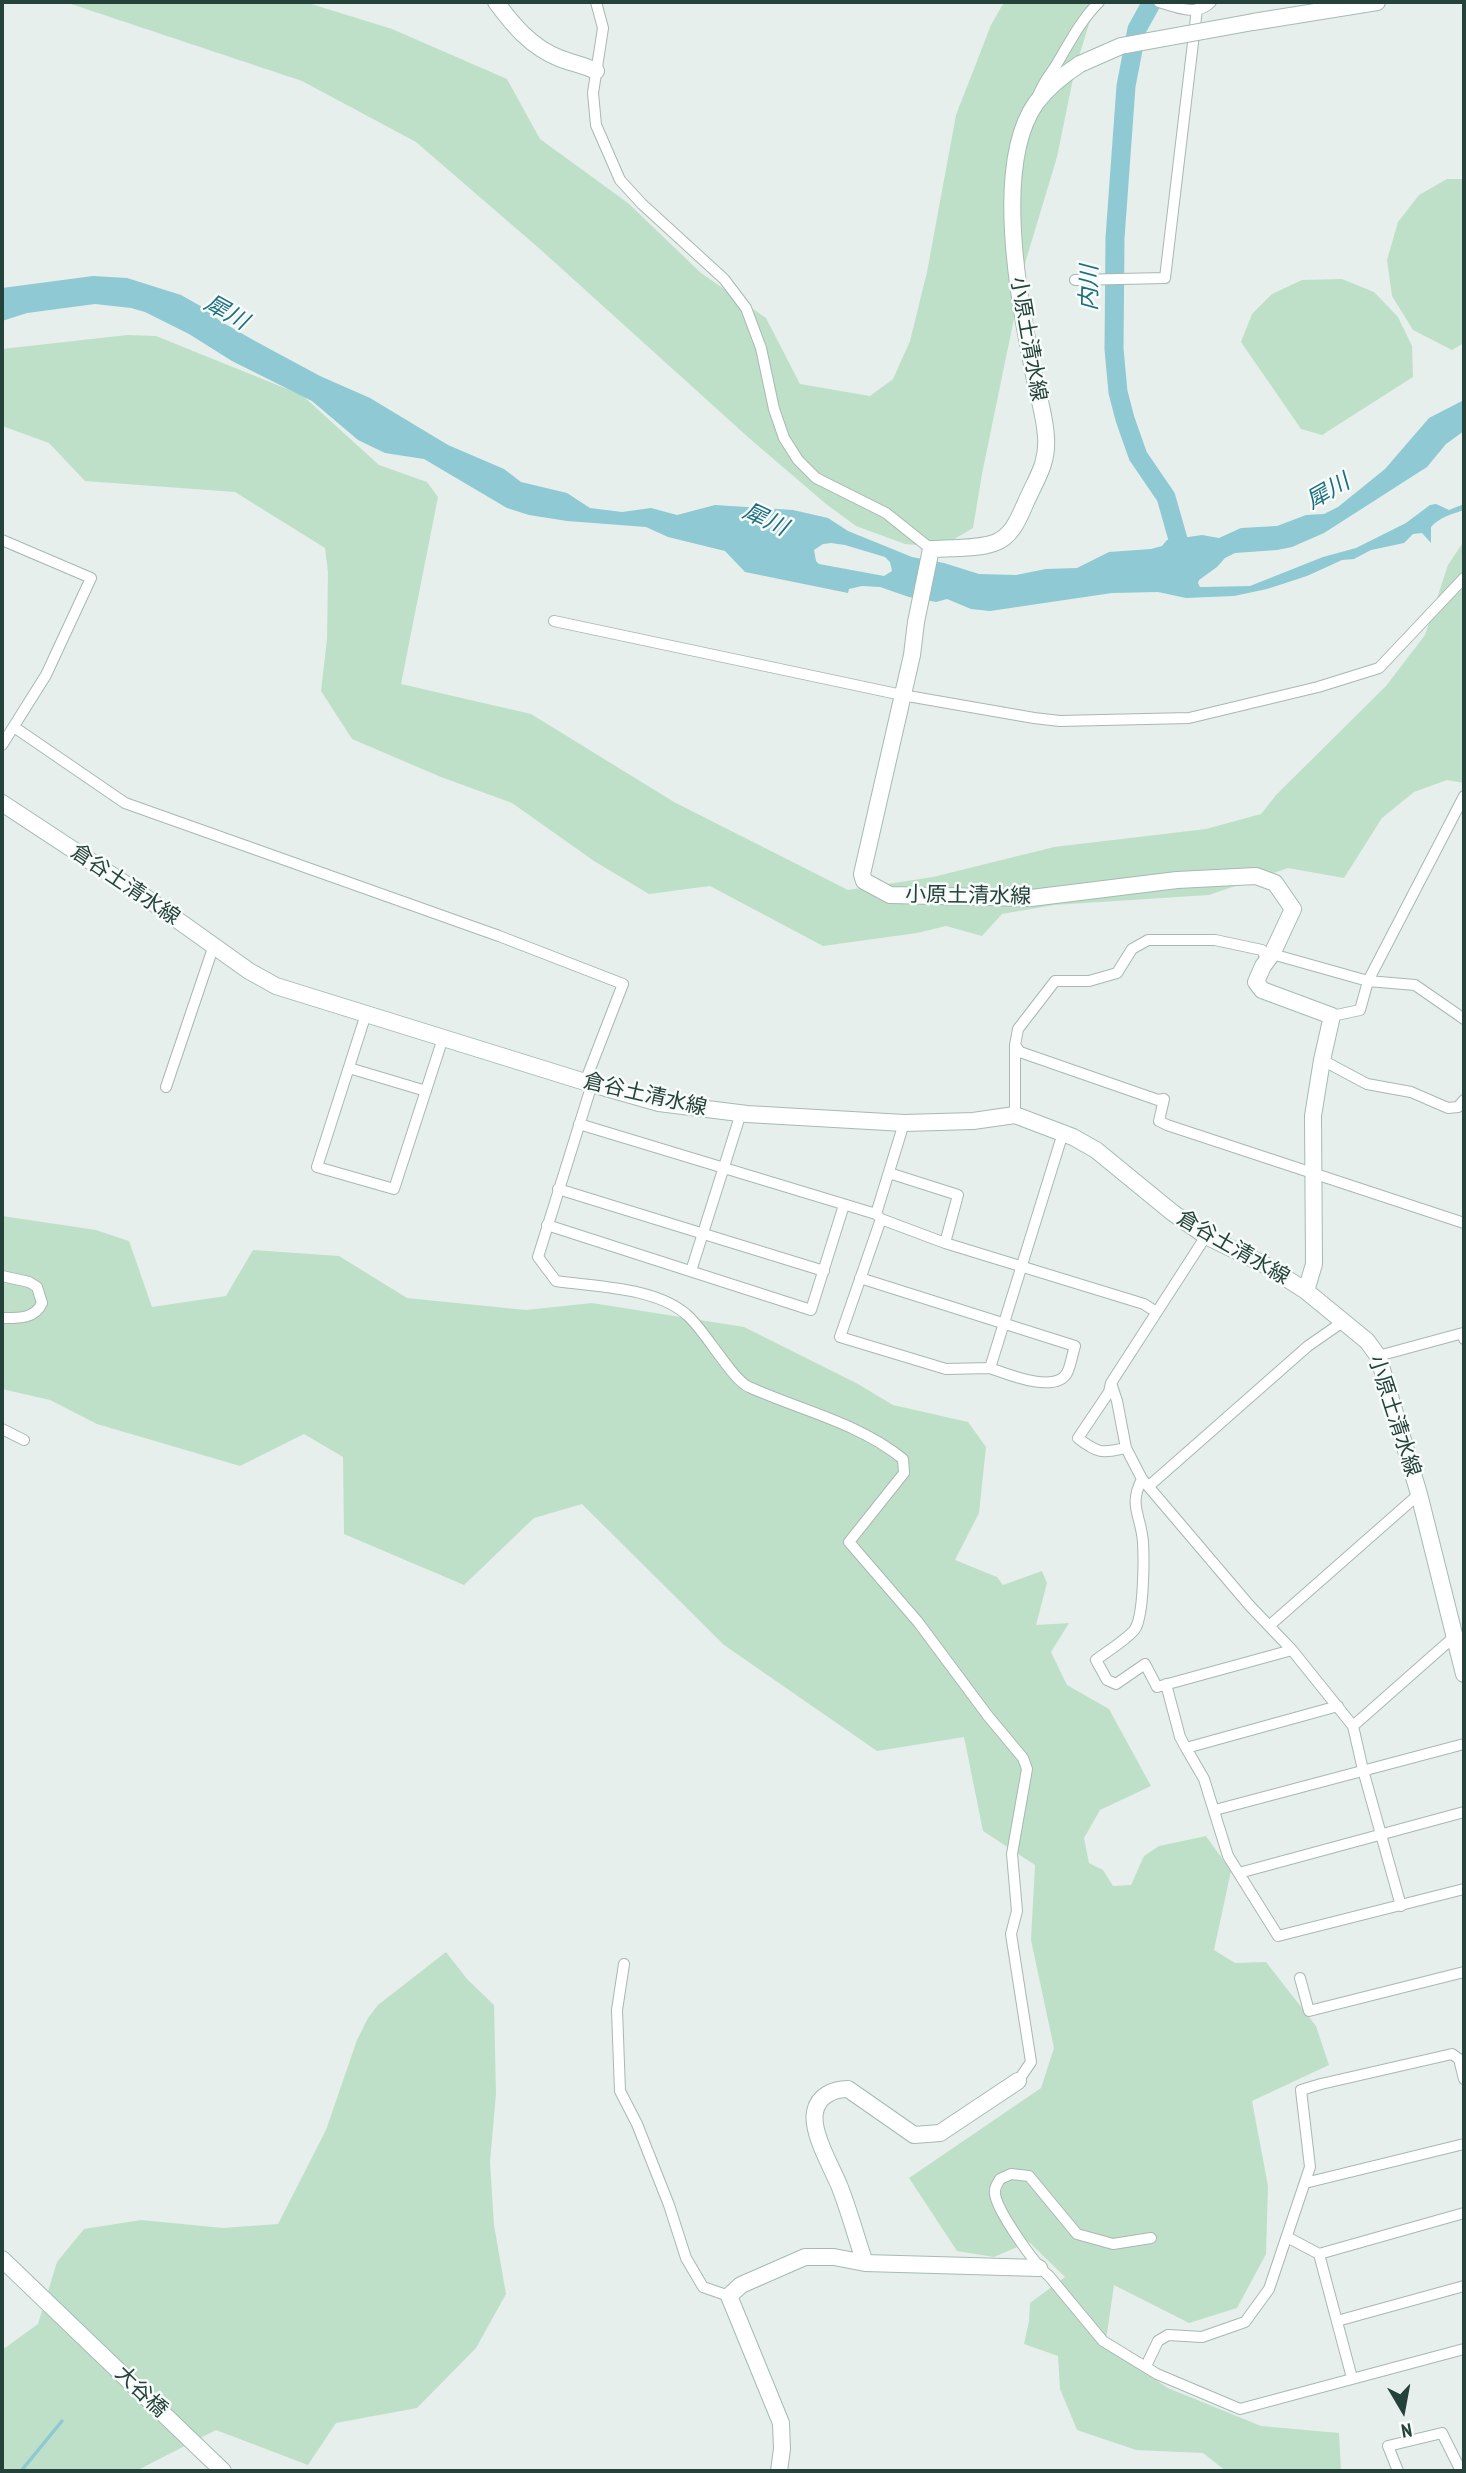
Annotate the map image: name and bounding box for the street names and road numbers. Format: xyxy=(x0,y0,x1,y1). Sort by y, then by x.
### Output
street label: 小原土清水線 xyxy=(1005,275,1051,403)
street label: 倉谷土清水線 xyxy=(66,839,184,931)
street label: 小原土清水線 xyxy=(905,882,1031,910)
street label: 倉谷土清水線 xyxy=(581,1069,709,1121)
street label: 倉谷土清水線 xyxy=(1172,1206,1294,1290)
street label: 小原土清水線 xyxy=(1363,1352,1425,1480)
street label: 大谷橋 xyxy=(110,2361,172,2423)

